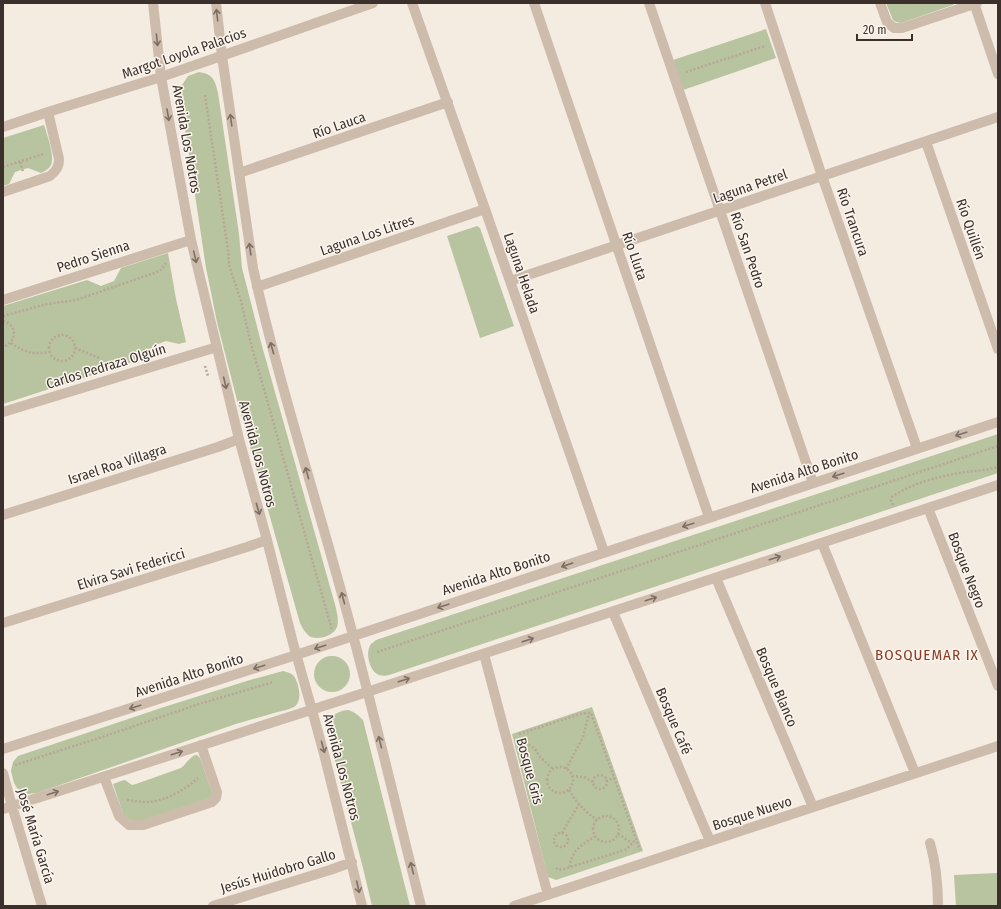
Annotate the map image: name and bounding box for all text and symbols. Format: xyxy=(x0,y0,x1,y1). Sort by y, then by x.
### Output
one-way arrow xyxy=(213,9,221,22)
scale bar xyxy=(857,16,912,42)
text: 20 m xyxy=(863,23,887,37)
street label: Margot Loyola Palacios xyxy=(120,24,249,83)
one-way arrow xyxy=(153,33,161,46)
street label: Avenida Los Notros xyxy=(169,84,204,195)
one-way arrow xyxy=(165,108,173,121)
street label: Río Lauca xyxy=(310,108,368,142)
one-way arrow xyxy=(227,114,235,127)
street label: Laguna Petrel xyxy=(711,166,790,207)
street label: Río Trancura xyxy=(833,186,872,259)
street label: Río Quillén xyxy=(952,197,989,262)
street label: Río San Pedro xyxy=(727,210,769,290)
street label: Laguna Los Litres xyxy=(318,211,416,260)
street label: Río Lluta xyxy=(618,230,651,283)
street label: Laguna Helada xyxy=(500,231,543,316)
street label: Pedro Sienna xyxy=(55,237,132,276)
one-way arrow xyxy=(246,243,254,256)
one-way arrow xyxy=(192,250,200,263)
street label: Carlos Pedraza Olguín xyxy=(44,340,168,393)
one-way arrow xyxy=(268,342,275,355)
one-way arrow xyxy=(222,376,230,389)
street label: Avenida Los Notros xyxy=(235,399,280,509)
one-way arrow xyxy=(955,431,968,438)
street label: Israel Roa Villagra xyxy=(66,441,169,488)
street label: Avenida Alto Bonito xyxy=(748,446,860,497)
one-way arrow xyxy=(303,467,311,480)
one-way arrow xyxy=(831,472,844,479)
one-way arrow xyxy=(255,502,262,515)
one-way arrow xyxy=(682,521,694,529)
street label: Bosque Negro xyxy=(944,530,989,611)
street label: Elvira Savi Federicci xyxy=(75,545,187,594)
street label: Avenida Alto Bonito xyxy=(440,548,552,599)
one-way arrow xyxy=(769,554,781,562)
one-way arrow xyxy=(561,561,573,569)
one-way arrow xyxy=(339,592,346,605)
one-way arrow xyxy=(645,595,658,602)
one-way arrow xyxy=(437,603,450,610)
one-way arrow xyxy=(521,636,534,643)
one-way arrow xyxy=(314,644,327,651)
street label: Bosque Blanco xyxy=(752,645,801,729)
district label: BOSQUEMAR IX xyxy=(875,646,979,664)
street label: Avenida Alto Bonito xyxy=(133,650,245,701)
one-way arrow xyxy=(252,664,265,671)
one-way arrow xyxy=(398,676,411,683)
street label: Bosque Café xyxy=(652,685,695,757)
one-way arrow xyxy=(129,704,142,711)
street label: Avenida Los Notros xyxy=(319,712,364,822)
one-way arrow xyxy=(376,736,383,749)
street label: Bosque Gris xyxy=(512,736,547,806)
one-way arrow xyxy=(319,741,327,754)
one-way arrow xyxy=(171,749,184,756)
street label: José María García xyxy=(13,787,58,886)
one-way arrow xyxy=(47,789,60,796)
street label: Bosque Nuevo xyxy=(710,793,794,834)
street label: Jesús Huidobro Gallo xyxy=(218,846,338,897)
one-way arrow xyxy=(408,862,415,875)
one-way arrow xyxy=(354,880,362,893)

